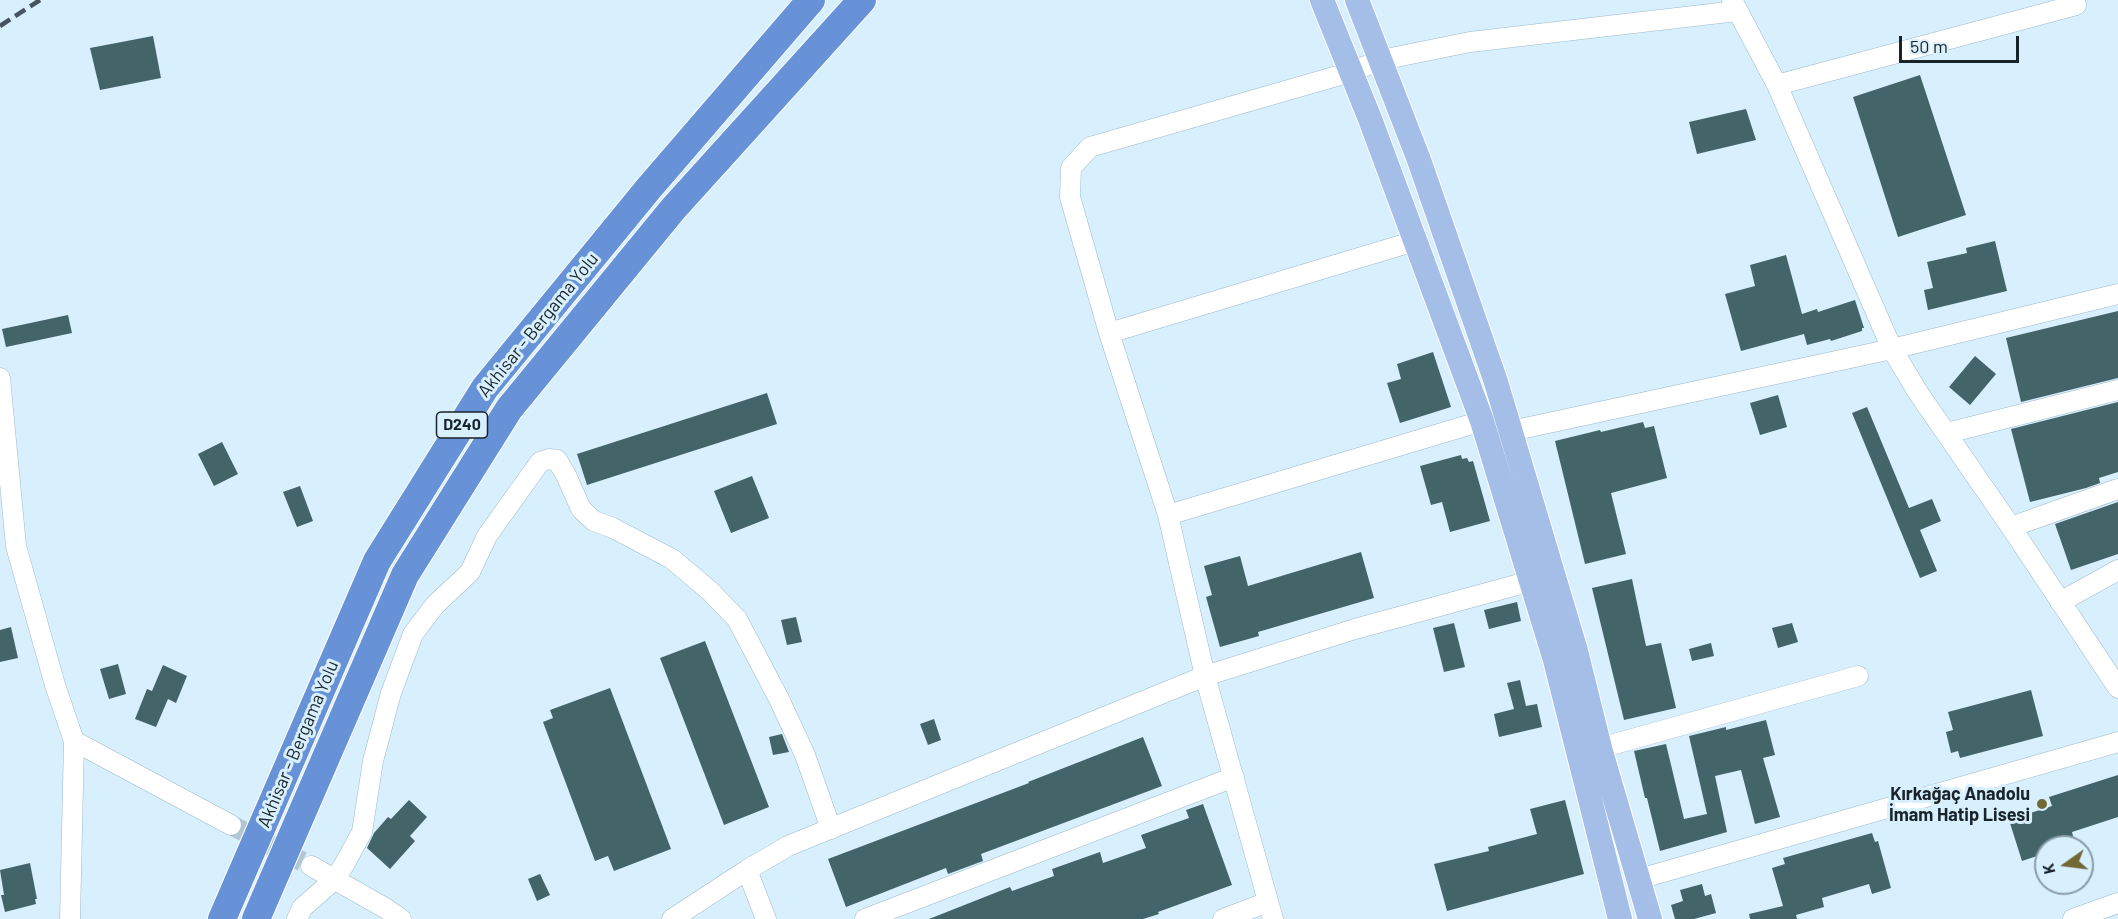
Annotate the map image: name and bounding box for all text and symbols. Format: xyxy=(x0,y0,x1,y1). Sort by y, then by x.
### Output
scale bar xyxy=(1902,24,2022,62)
text: 50 m xyxy=(1910,35,1948,57)
street label: Akhisar - Bergama Yolu xyxy=(473,249,603,401)
road number: D240 xyxy=(436,412,488,438)
street label: Akhisar - Bergama Yolu xyxy=(253,657,343,831)
place label: Kırkağaç Anadolu İmam Hatip Lisesi xyxy=(1889,783,2030,826)
marker: Kırkağaç Anadolu İmam Hatip Lisesi xyxy=(2035,797,2049,811)
north arrow xyxy=(2034,835,2094,895)
text: K xyxy=(2038,862,2058,876)

